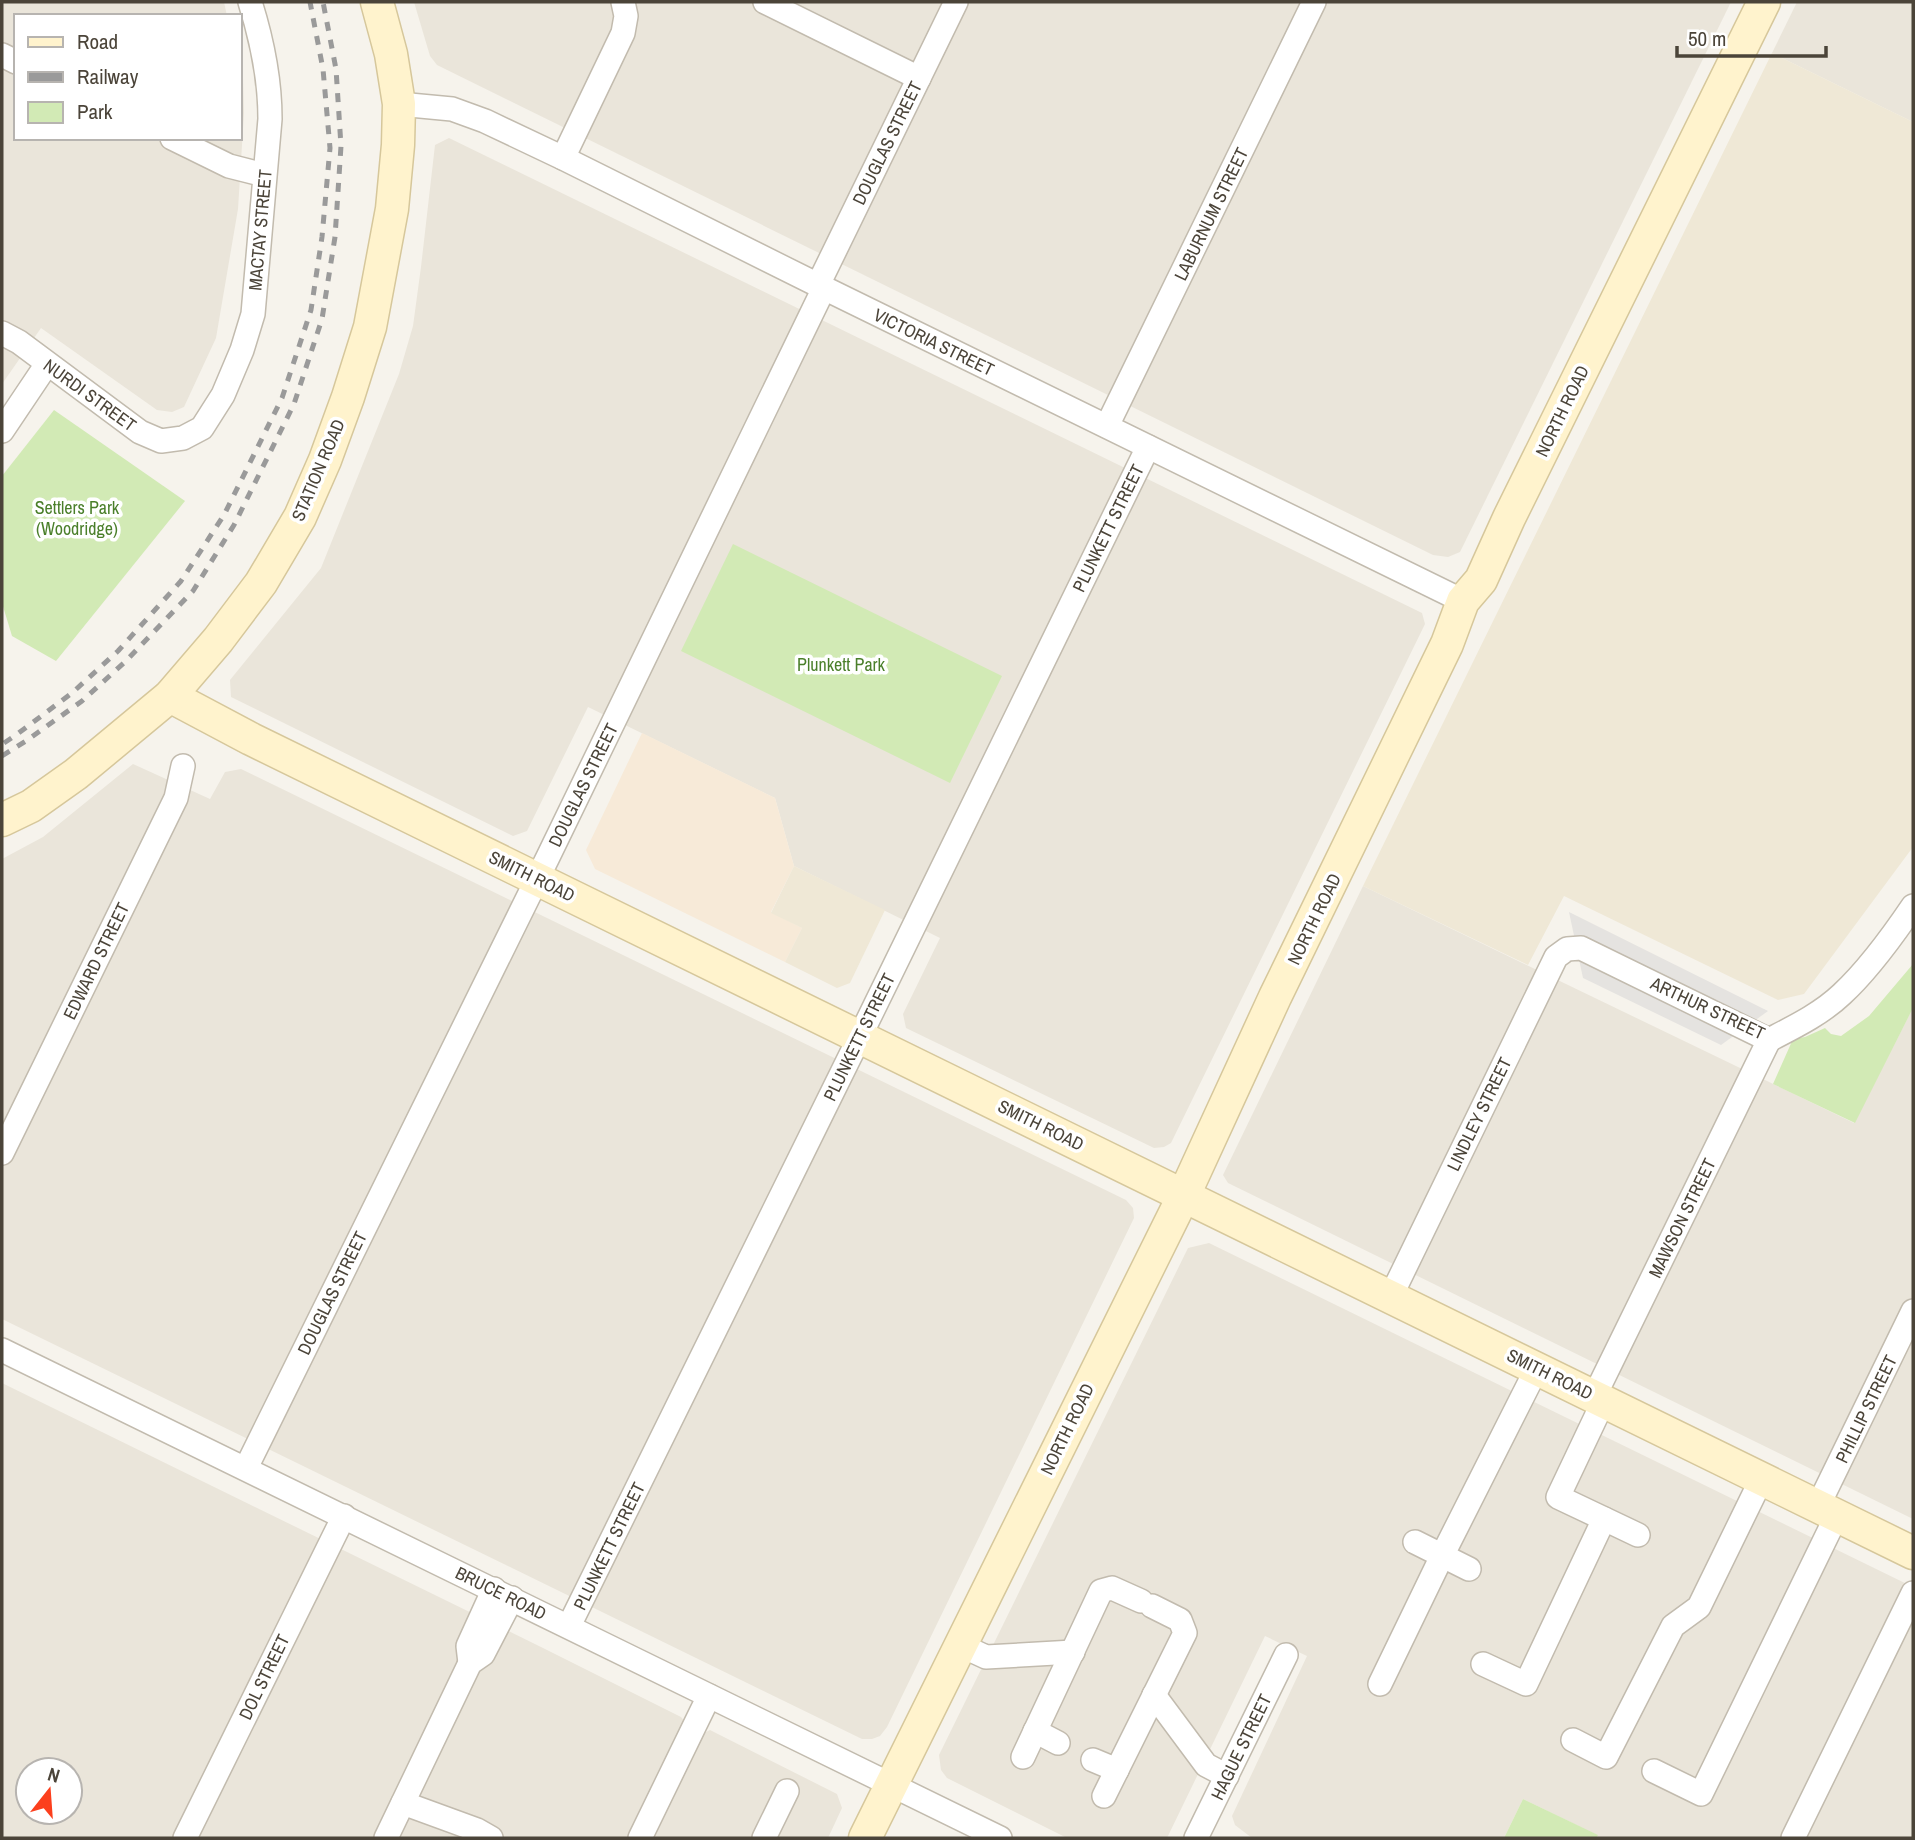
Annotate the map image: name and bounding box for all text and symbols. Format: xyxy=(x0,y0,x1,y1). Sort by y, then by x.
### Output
legend xyxy=(14,14,242,140)
scale bar xyxy=(1677,14,1826,58)
text: 50 m xyxy=(1688,24,1726,53)
text: Road xyxy=(77,27,118,56)
text: Railway xyxy=(77,62,139,91)
street label: DOUGLAS STREET xyxy=(846,77,928,209)
text: Park xyxy=(77,97,113,126)
street label: LABURNUM STREET xyxy=(1168,143,1254,285)
street label: MACTAY STREET xyxy=(242,168,278,292)
street label: VICTORIA STREET xyxy=(870,302,998,382)
street label: NURDI STREET xyxy=(39,353,141,437)
street label: NORTH ROAD xyxy=(1529,361,1595,461)
street label: STATION ROAD xyxy=(285,415,351,525)
street label: PLUNKETT STREET xyxy=(1066,460,1150,596)
park label: Settlers Park (Woodridge) xyxy=(35,495,120,541)
park label: Plunkett Park xyxy=(797,652,886,677)
street label: DOUGLAS STREET xyxy=(542,719,624,851)
street label: SMITH ROAD xyxy=(485,844,579,908)
street label: NORTH ROAD xyxy=(1281,869,1347,969)
street label: EDWARD STREET xyxy=(57,898,135,1024)
street label: PLUNKETT STREET xyxy=(817,969,901,1105)
street label: ARTHUR STREET xyxy=(1646,970,1769,1045)
street label: LINDLEY STREET xyxy=(1441,1053,1517,1175)
street label: SMITH ROAD xyxy=(994,1093,1088,1157)
street label: MAWSON STREET xyxy=(1642,1154,1722,1282)
street label: DOUGLAS STREET xyxy=(291,1227,373,1359)
street label: SMITH ROAD xyxy=(1503,1342,1597,1406)
street label: PHILLIP STREET xyxy=(1829,1351,1903,1467)
street label: NORTH ROAD xyxy=(1034,1379,1100,1479)
street label: PLUNKETT STREET xyxy=(567,1478,651,1614)
street label: BRUCE ROAD xyxy=(451,1560,551,1626)
street label: DOL STREET xyxy=(233,1630,295,1724)
street label: HAGUE STREET xyxy=(1205,1690,1277,1804)
north arrow xyxy=(14,1756,84,1826)
text: N xyxy=(45,1761,63,1789)

